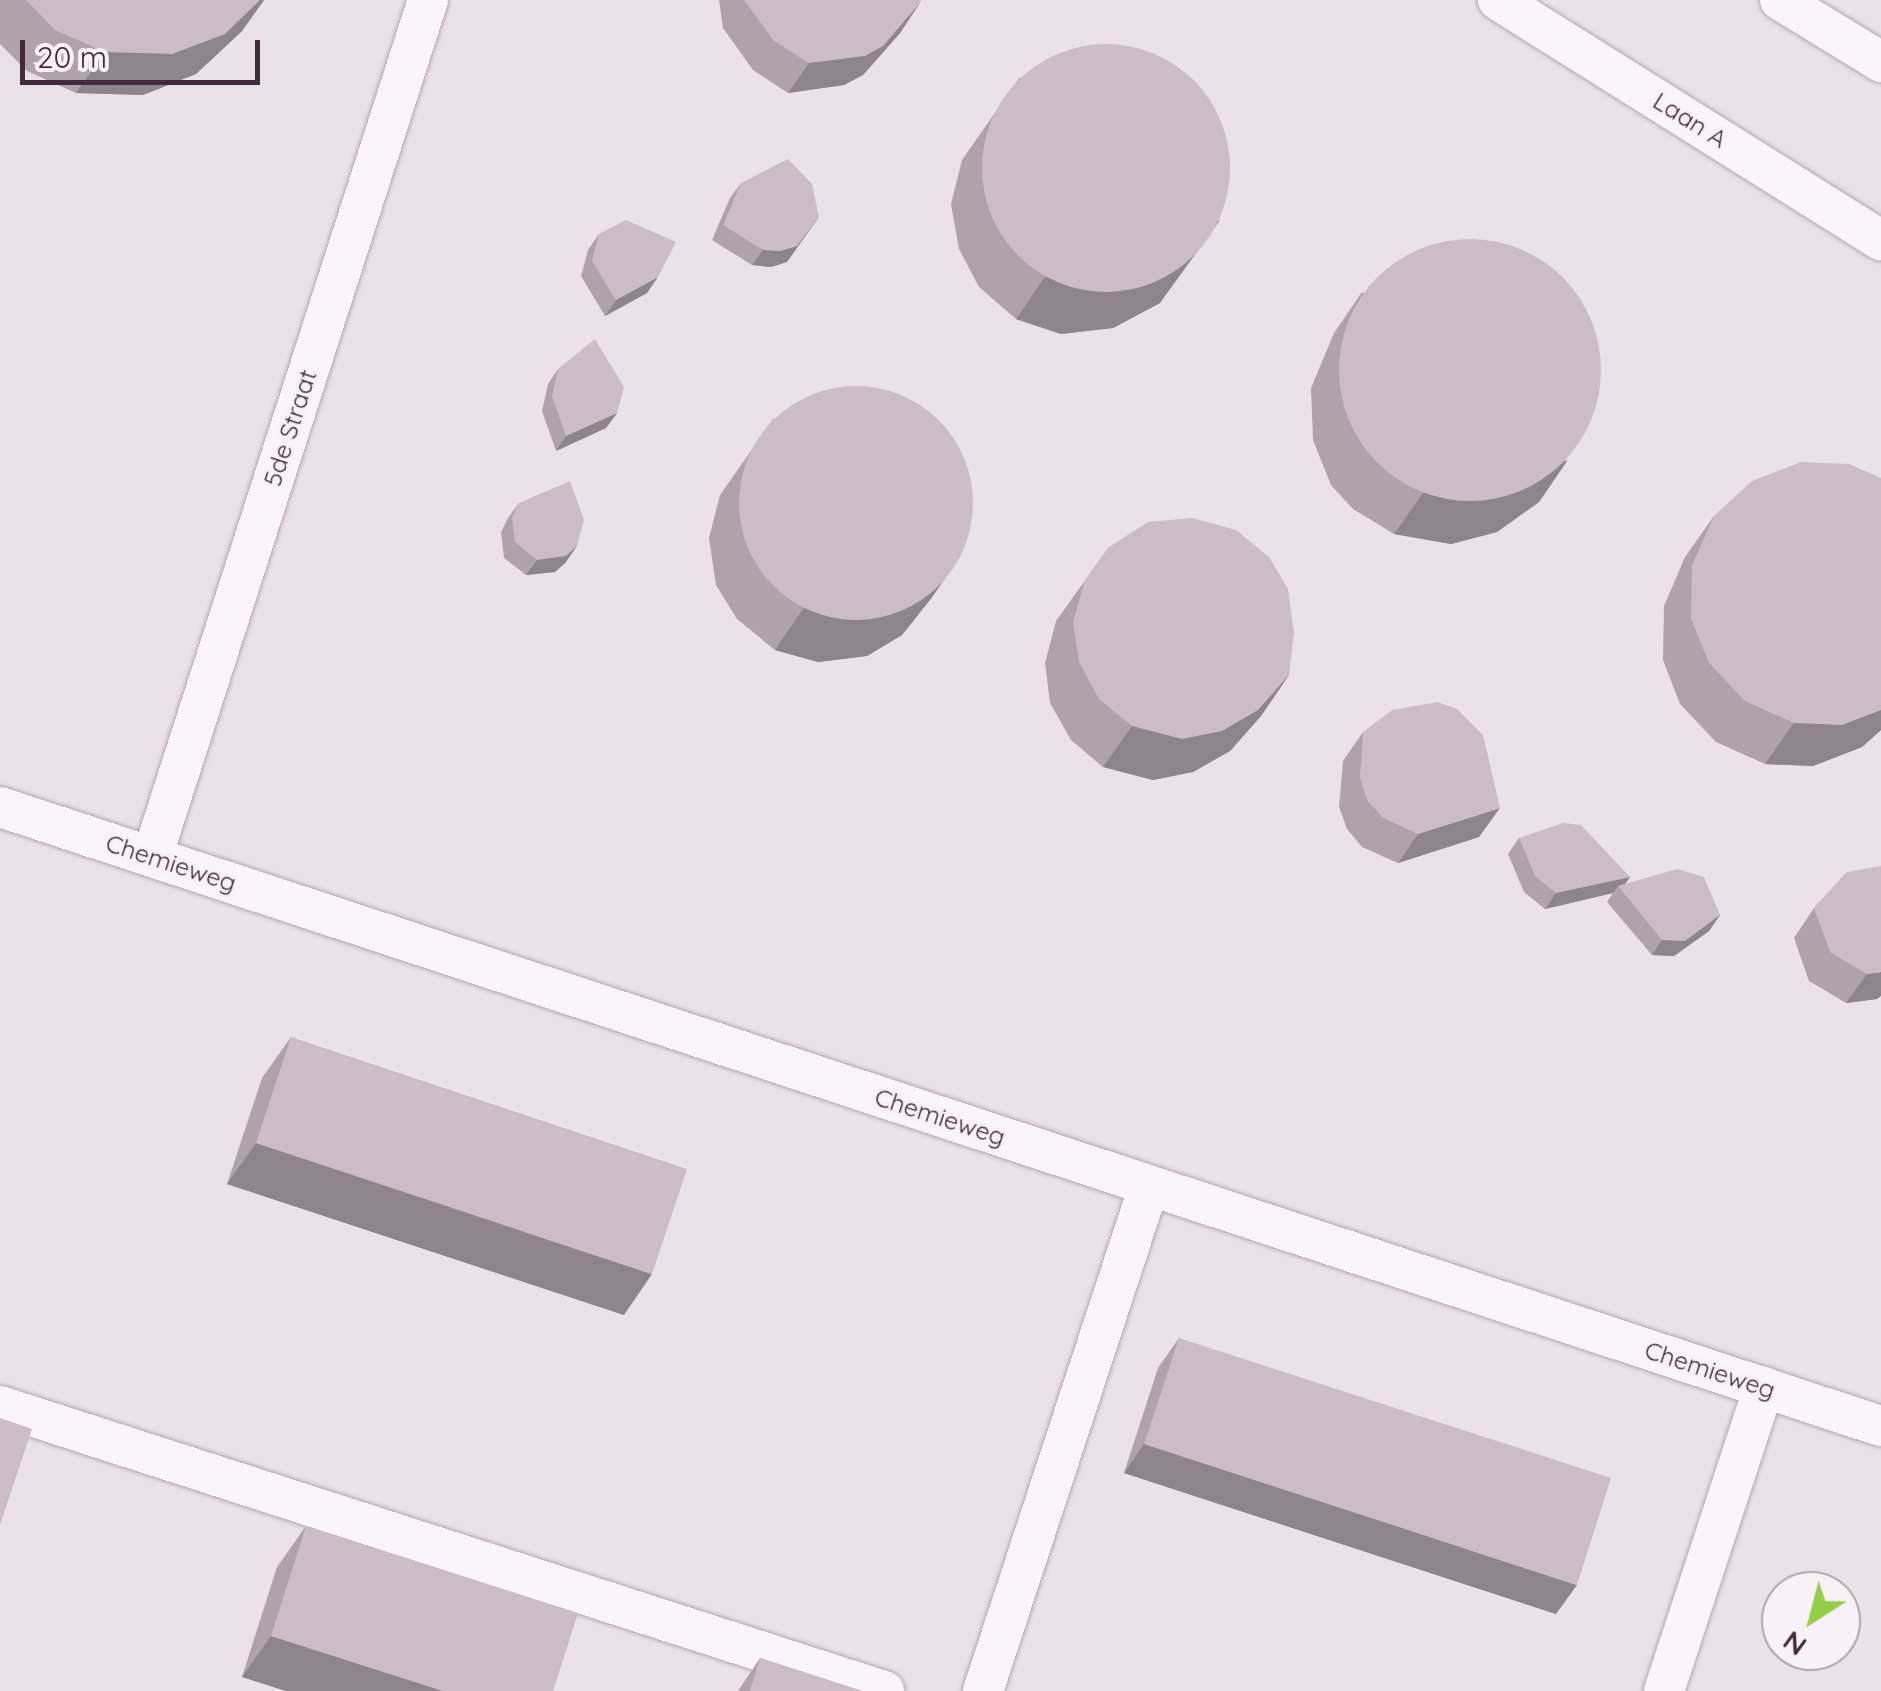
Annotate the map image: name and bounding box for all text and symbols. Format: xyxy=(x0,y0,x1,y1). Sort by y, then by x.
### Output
scale bar xyxy=(25,20,265,82)
text: 20 m xyxy=(37,38,107,76)
street label: Laan A xyxy=(1648,86,1732,154)
street label: 5de Straat xyxy=(257,366,323,490)
street label: Chemieweg xyxy=(102,828,240,898)
street label: Chemieweg xyxy=(871,1082,1009,1152)
street label: Chemieweg xyxy=(1641,1335,1779,1405)
north arrow xyxy=(1761,1571,1861,1671)
text: N xyxy=(1776,1624,1813,1664)

